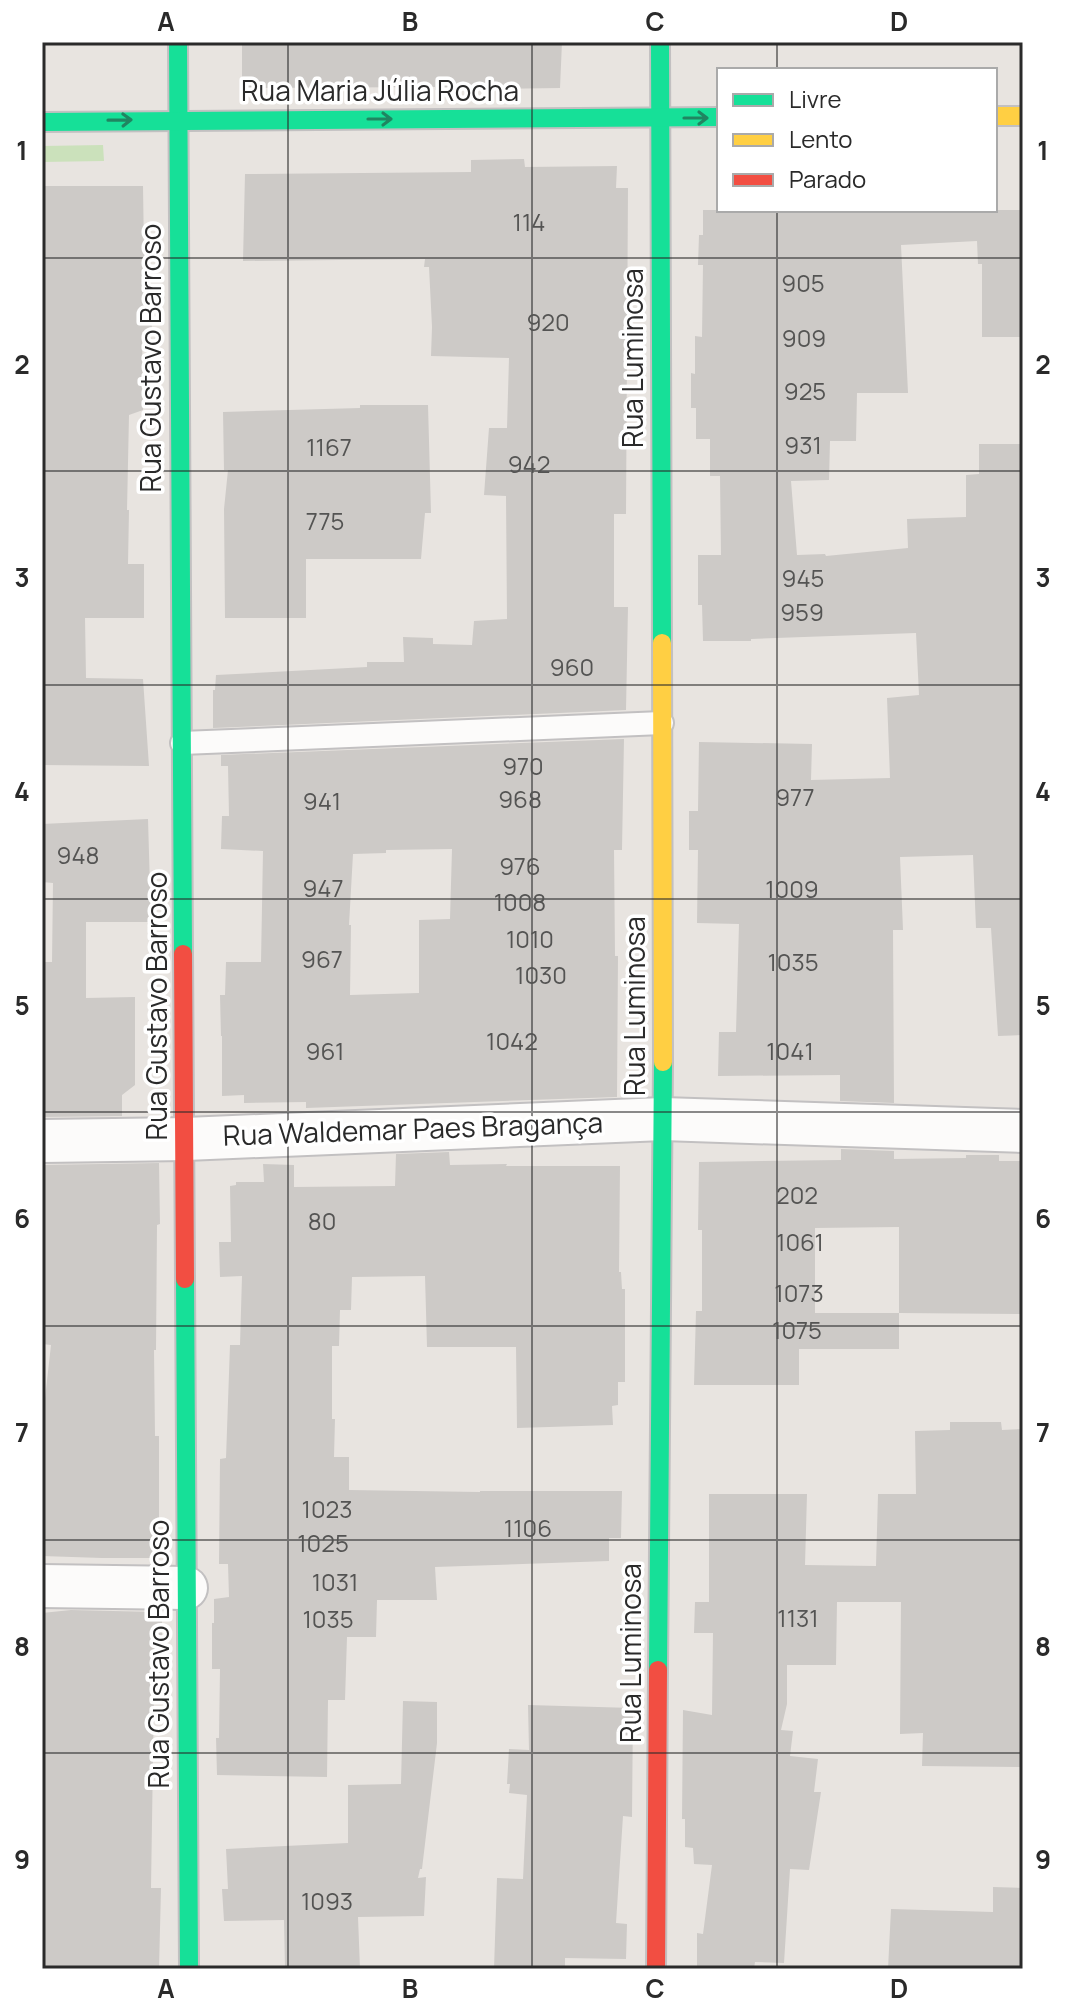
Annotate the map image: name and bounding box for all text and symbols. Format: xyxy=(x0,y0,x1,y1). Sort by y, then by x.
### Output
text: A xyxy=(157,3,175,39)
text: B xyxy=(402,3,418,39)
text: C xyxy=(645,3,665,39)
text: D xyxy=(890,3,908,39)
legend xyxy=(717,68,997,212)
street label: Rua Maria Júlia Rocha xyxy=(241,71,519,109)
text: Livre xyxy=(789,82,842,115)
one-way arrow xyxy=(682,110,709,125)
one-way arrow xyxy=(366,111,393,127)
one-way arrow xyxy=(106,113,133,128)
text: Lento xyxy=(789,122,853,155)
text: 1 xyxy=(16,132,28,168)
text: 1 xyxy=(1037,132,1049,168)
text: Parado xyxy=(789,162,866,195)
house number: 114 xyxy=(513,205,545,238)
street label: Rua Gustavo Barroso xyxy=(131,224,169,492)
house number: 905 xyxy=(781,266,825,299)
street label: Rua Luminosa xyxy=(613,268,651,448)
house number: 920 xyxy=(526,305,570,338)
house number: 909 xyxy=(782,321,826,354)
text: 2 xyxy=(14,346,30,382)
text: 2 xyxy=(1035,346,1051,382)
house number: 925 xyxy=(784,374,826,407)
house number: 931 xyxy=(784,428,822,461)
house number: 1167 xyxy=(306,430,352,463)
house number: 942 xyxy=(508,447,550,480)
house number: 775 xyxy=(306,504,344,537)
text: 3 xyxy=(14,559,30,595)
text: 3 xyxy=(1035,559,1051,595)
house number: 945 xyxy=(782,561,824,594)
house number: 959 xyxy=(780,595,824,628)
house number: 960 xyxy=(550,650,594,683)
house number: 970 xyxy=(502,749,544,782)
text: 4 xyxy=(14,773,30,809)
text: 4 xyxy=(1035,773,1051,809)
house number: 977 xyxy=(775,780,815,813)
house number: 968 xyxy=(498,782,542,815)
house number: 941 xyxy=(303,784,341,817)
house number: 948 xyxy=(57,838,99,871)
house number: 976 xyxy=(499,849,541,882)
house number: 947 xyxy=(302,871,344,904)
street label: Rua Gustavo Barroso xyxy=(137,872,175,1140)
house number: 1009 xyxy=(765,872,819,905)
house number: 1008 xyxy=(494,885,546,918)
street label: Rua Luminosa xyxy=(615,916,653,1096)
house number: 1010 xyxy=(506,922,554,955)
house number: 967 xyxy=(301,942,343,975)
house number: 1035 xyxy=(767,945,819,978)
house number: 1030 xyxy=(515,958,567,991)
text: 5 xyxy=(14,987,30,1023)
text: 5 xyxy=(1035,987,1051,1023)
house number: 1042 xyxy=(486,1024,538,1057)
house number: 961 xyxy=(306,1034,344,1067)
house number: 1041 xyxy=(766,1034,814,1067)
street label: Rua Waldemar Paes Bragança xyxy=(222,1102,604,1154)
house number: 202 xyxy=(776,1178,818,1211)
text: 6 xyxy=(14,1200,30,1236)
text: 6 xyxy=(1035,1200,1051,1236)
house number: 80 xyxy=(308,1204,336,1237)
house number: 1061 xyxy=(776,1225,824,1258)
house number: 1073 xyxy=(774,1276,824,1309)
house number: 1075 xyxy=(772,1313,822,1346)
text: 7 xyxy=(15,1414,29,1450)
text: 7 xyxy=(1036,1414,1050,1450)
house number: 1023 xyxy=(302,1492,352,1525)
house number: 1106 xyxy=(504,1511,552,1544)
street label: Rua Gustavo Barroso xyxy=(139,1520,177,1788)
house number: 1025 xyxy=(297,1526,349,1559)
street label: Rua Luminosa xyxy=(611,1563,649,1743)
house number: 1031 xyxy=(312,1565,358,1598)
house number: 1131 xyxy=(777,1601,819,1634)
house number: 1035 xyxy=(302,1602,354,1635)
text: 8 xyxy=(14,1628,30,1664)
text: 8 xyxy=(1035,1628,1051,1664)
text: 9 xyxy=(14,1841,30,1877)
text: 9 xyxy=(1035,1841,1051,1877)
house number: 1093 xyxy=(301,1884,353,1917)
text: A xyxy=(157,1970,175,2006)
text: B xyxy=(402,1970,418,2006)
text: C xyxy=(645,1970,665,2006)
text: D xyxy=(890,1970,908,2006)

